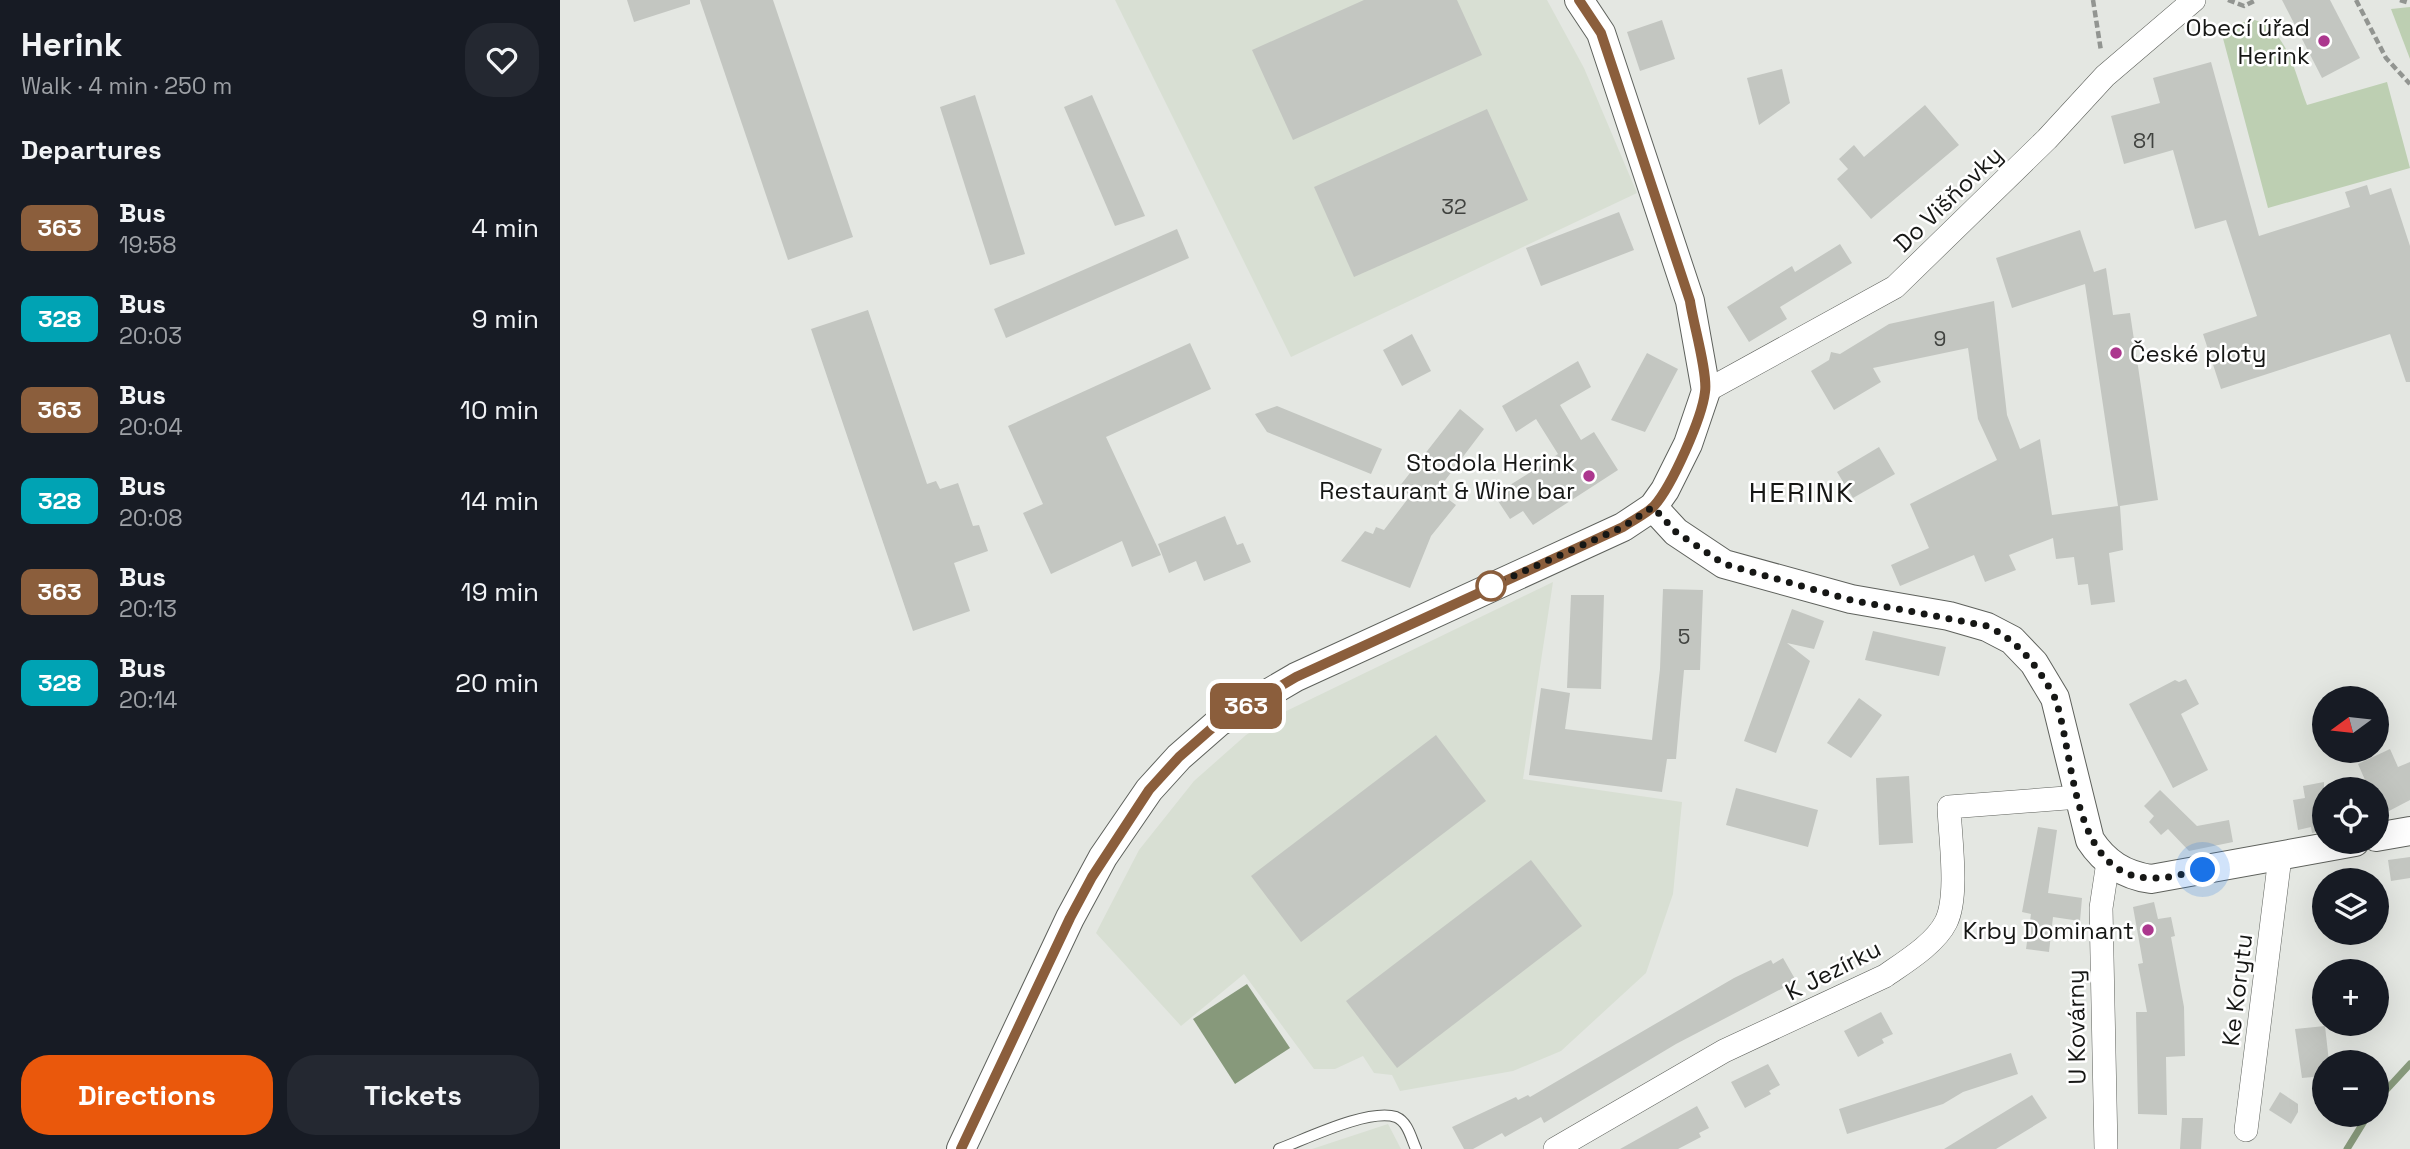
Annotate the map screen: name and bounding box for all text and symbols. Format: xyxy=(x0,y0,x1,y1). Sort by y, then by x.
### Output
place label: Obecí úřad Herink xyxy=(2186,12,2310,71)
button: heart xyxy=(465,23,539,97)
text: Herink xyxy=(21,24,122,66)
marker: Obecí úřad Herink xyxy=(2316,33,2332,49)
text: Walk · 4 min · 250 m xyxy=(21,71,232,101)
house number: 81 xyxy=(2133,127,2155,154)
text: Departures xyxy=(21,133,162,167)
street label: Do Višňovky xyxy=(1887,139,2009,259)
house number: 32 xyxy=(1441,193,1467,220)
text: Bus xyxy=(119,196,166,230)
text: 4 min xyxy=(471,211,539,245)
text: 363 xyxy=(37,212,82,243)
text: 19:58 xyxy=(119,230,177,260)
text: Bus xyxy=(119,287,166,321)
text: 9 min xyxy=(472,302,539,336)
text: 328 xyxy=(38,303,81,334)
text: 20:03 xyxy=(119,321,182,351)
house number: 9 xyxy=(1934,325,1946,352)
place label: České ploty xyxy=(2130,338,2266,369)
marker: České ploty xyxy=(2108,345,2124,361)
text: Bus xyxy=(119,378,166,412)
text: 10 min xyxy=(460,393,539,427)
text: 363 xyxy=(37,394,82,425)
text: 20:04 xyxy=(119,412,183,442)
place label: Stodola Herink Restaurant & Wine bar xyxy=(1319,447,1575,506)
marker: Stodola Herink Restaurant & Wine bar xyxy=(1581,468,1597,484)
text: Bus xyxy=(119,469,166,503)
district label: HERINK xyxy=(1749,474,1855,510)
text: 14 min xyxy=(461,484,539,518)
text: 328 xyxy=(38,485,81,516)
text: 20:08 xyxy=(119,503,183,533)
text: Bus xyxy=(119,560,166,594)
unlabelled marker xyxy=(1476,571,1506,601)
text: 19 min xyxy=(461,575,539,609)
text: 363 xyxy=(37,576,82,607)
text: 20:13 xyxy=(119,594,177,624)
house number: 5 xyxy=(1678,623,1690,650)
text: Bus xyxy=(119,651,166,685)
text: 20 min xyxy=(455,666,539,700)
text: 328 xyxy=(38,667,81,698)
line badge: 363 xyxy=(1206,683,1286,729)
text: 20:14 xyxy=(119,685,177,715)
north arrow xyxy=(2312,686,2389,763)
map controls xyxy=(2312,686,2389,1127)
text: 363 xyxy=(1224,690,1268,721)
button: locate xyxy=(2312,777,2389,854)
your location xyxy=(2185,852,2220,887)
button: layers xyxy=(2312,868,2389,945)
place label: Krby Dominant xyxy=(1963,915,2134,946)
marker: Krby Dominant xyxy=(2140,922,2156,938)
street label: Ke Korytu xyxy=(2215,932,2259,1048)
street label: K Jezírku xyxy=(1780,933,1886,1007)
button: + xyxy=(2312,959,2389,1036)
street label: U Kovárny xyxy=(2059,969,2093,1085)
button: − xyxy=(2312,1050,2389,1127)
button: Directions xyxy=(21,1055,273,1135)
button: Tickets xyxy=(287,1055,539,1135)

